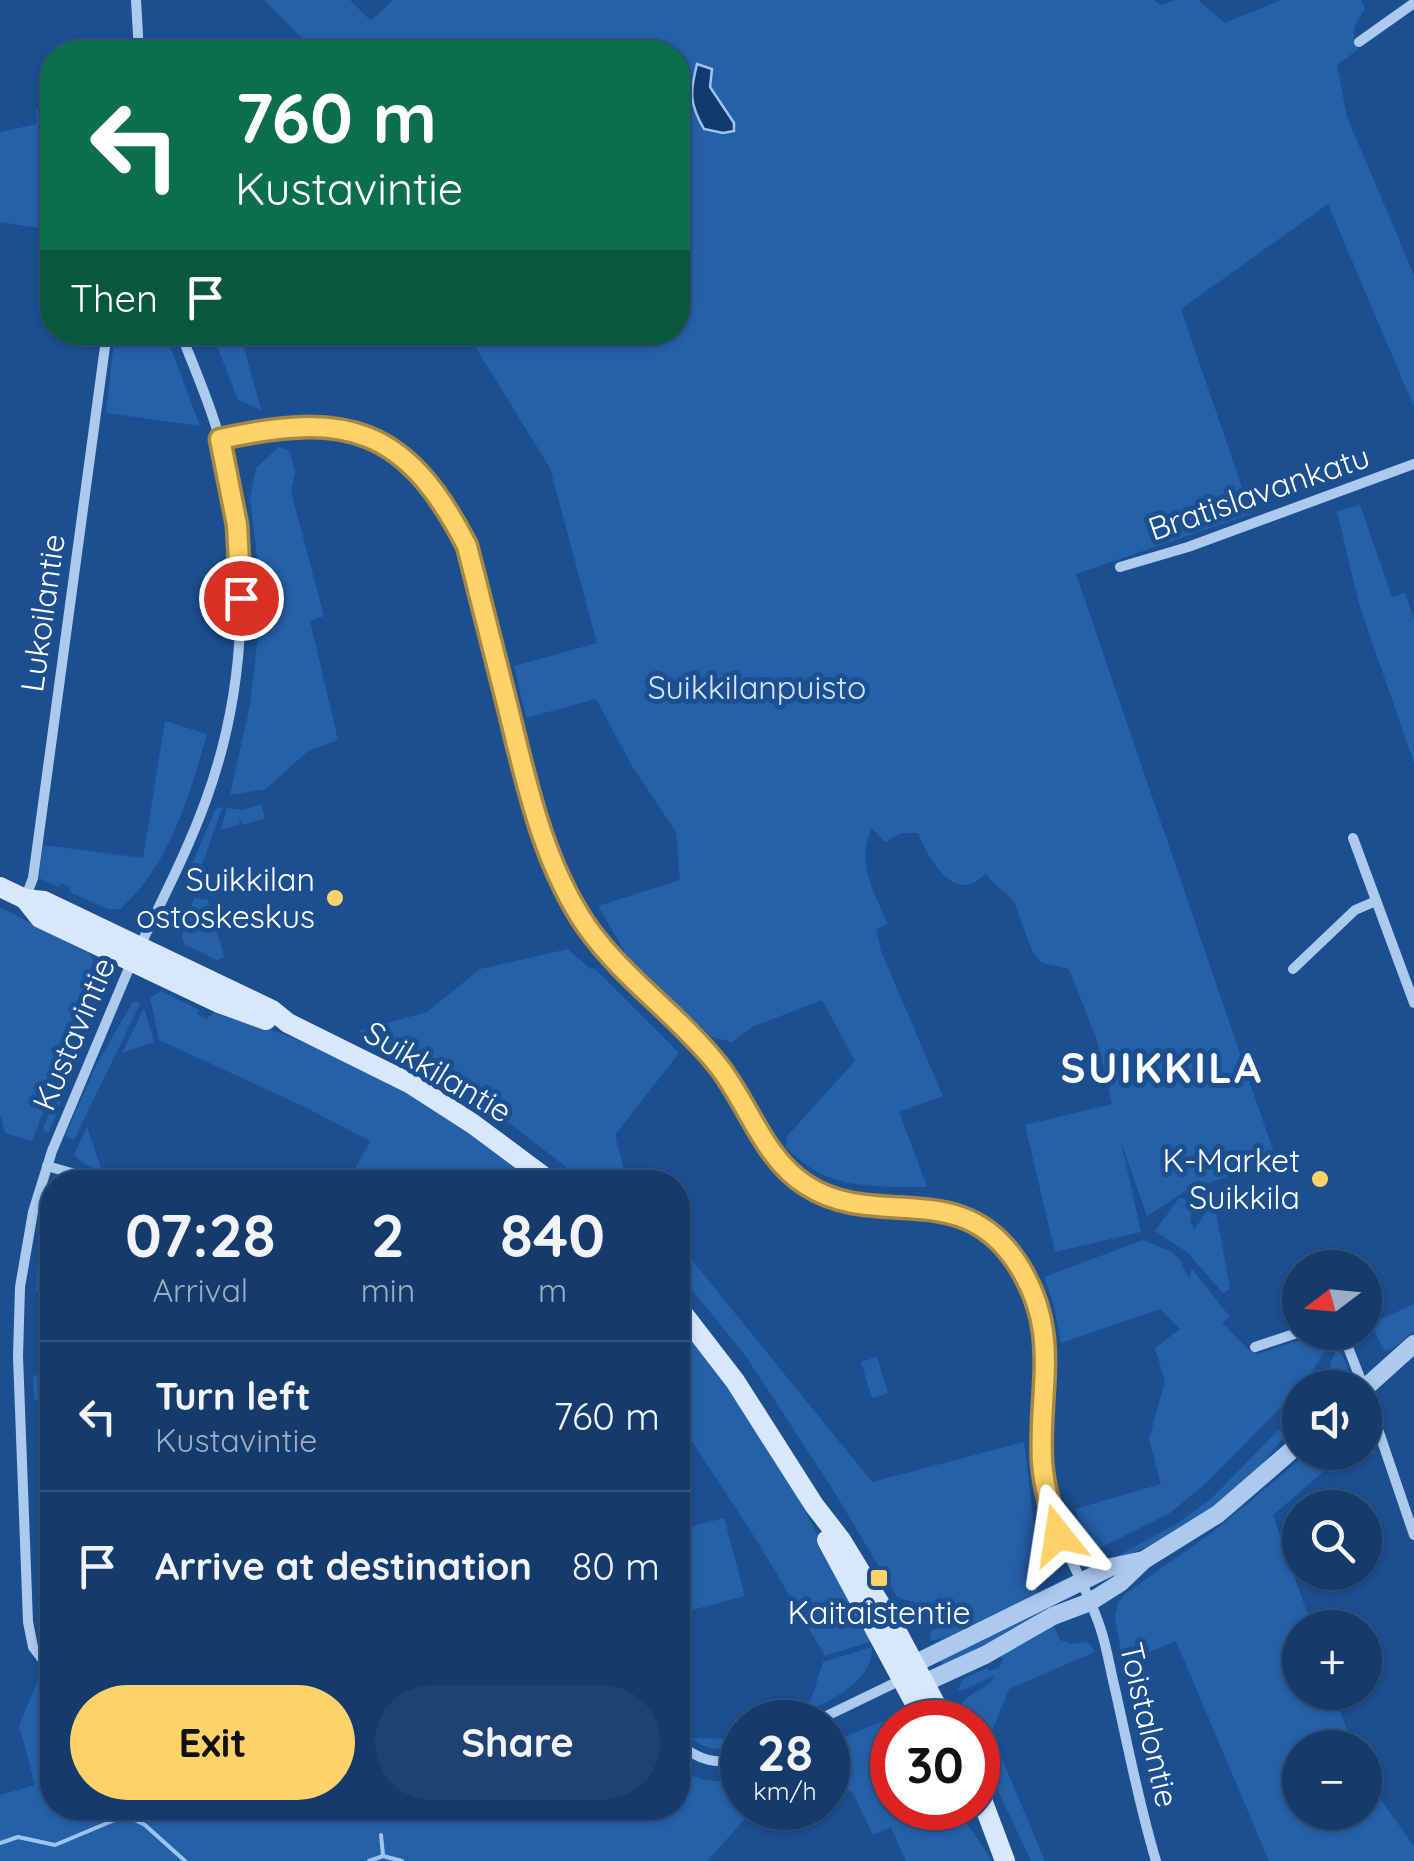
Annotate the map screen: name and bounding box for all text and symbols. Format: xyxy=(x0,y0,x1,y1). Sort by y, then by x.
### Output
text: 760 m xyxy=(235,73,437,161)
icon: left xyxy=(70,80,200,210)
text: Kustavintie xyxy=(235,160,463,216)
icon: arrive xyxy=(178,270,233,325)
text: Then xyxy=(70,274,158,322)
street label: Bratislavankatu xyxy=(1143,435,1375,549)
street label: Lukoilantie xyxy=(11,531,73,694)
pin xyxy=(199,556,284,641)
icon: arrive xyxy=(214,571,269,626)
park label: Suikkilanpuisto xyxy=(648,667,866,707)
place label: Suikkilan ostoskeskus xyxy=(136,859,315,936)
marker: Suikkilan ostoskeskus xyxy=(324,887,346,909)
street label: Kustavintie xyxy=(23,951,123,1116)
street label: Suikkilantie xyxy=(357,1012,520,1131)
district label: SUIKKILA xyxy=(1060,1041,1264,1094)
place label: K-Market Suikkila xyxy=(1162,1140,1300,1217)
marker: K-Market Suikkila xyxy=(1309,1168,1331,1190)
text: 07:28 xyxy=(125,1197,276,1272)
text: 2 xyxy=(371,1197,405,1272)
text: 840 xyxy=(500,1197,605,1272)
north arrow xyxy=(1282,1250,1382,1350)
map controls xyxy=(1282,1250,1382,1830)
text: Arrival xyxy=(152,1270,248,1310)
text: min xyxy=(361,1270,415,1310)
text: m xyxy=(538,1270,567,1310)
button: sound xyxy=(1282,1370,1382,1470)
text: Turn left xyxy=(155,1372,311,1420)
icon: left xyxy=(70,1389,125,1444)
text: 760 m xyxy=(554,1392,660,1440)
text: Kustavintie xyxy=(155,1420,317,1460)
position arrow xyxy=(1006,1483,1110,1587)
button: search xyxy=(1282,1490,1382,1590)
icon: arrive xyxy=(70,1539,125,1594)
text: Arrive at destination xyxy=(155,1542,532,1590)
text: 80 m xyxy=(572,1542,660,1590)
marker: Kaitaistentie xyxy=(868,1567,890,1589)
place label: Kaitaistentie xyxy=(788,1592,970,1632)
button: + xyxy=(1282,1610,1382,1710)
street label: Toistalontie xyxy=(1112,1639,1188,1811)
button: Exit xyxy=(70,1685,355,1800)
button: Share xyxy=(375,1685,660,1800)
speed limit sign: 30 xyxy=(870,1700,1000,1830)
text: 28 xyxy=(757,1721,813,1784)
button: − xyxy=(1282,1730,1382,1830)
text: km/h xyxy=(753,1775,817,1806)

